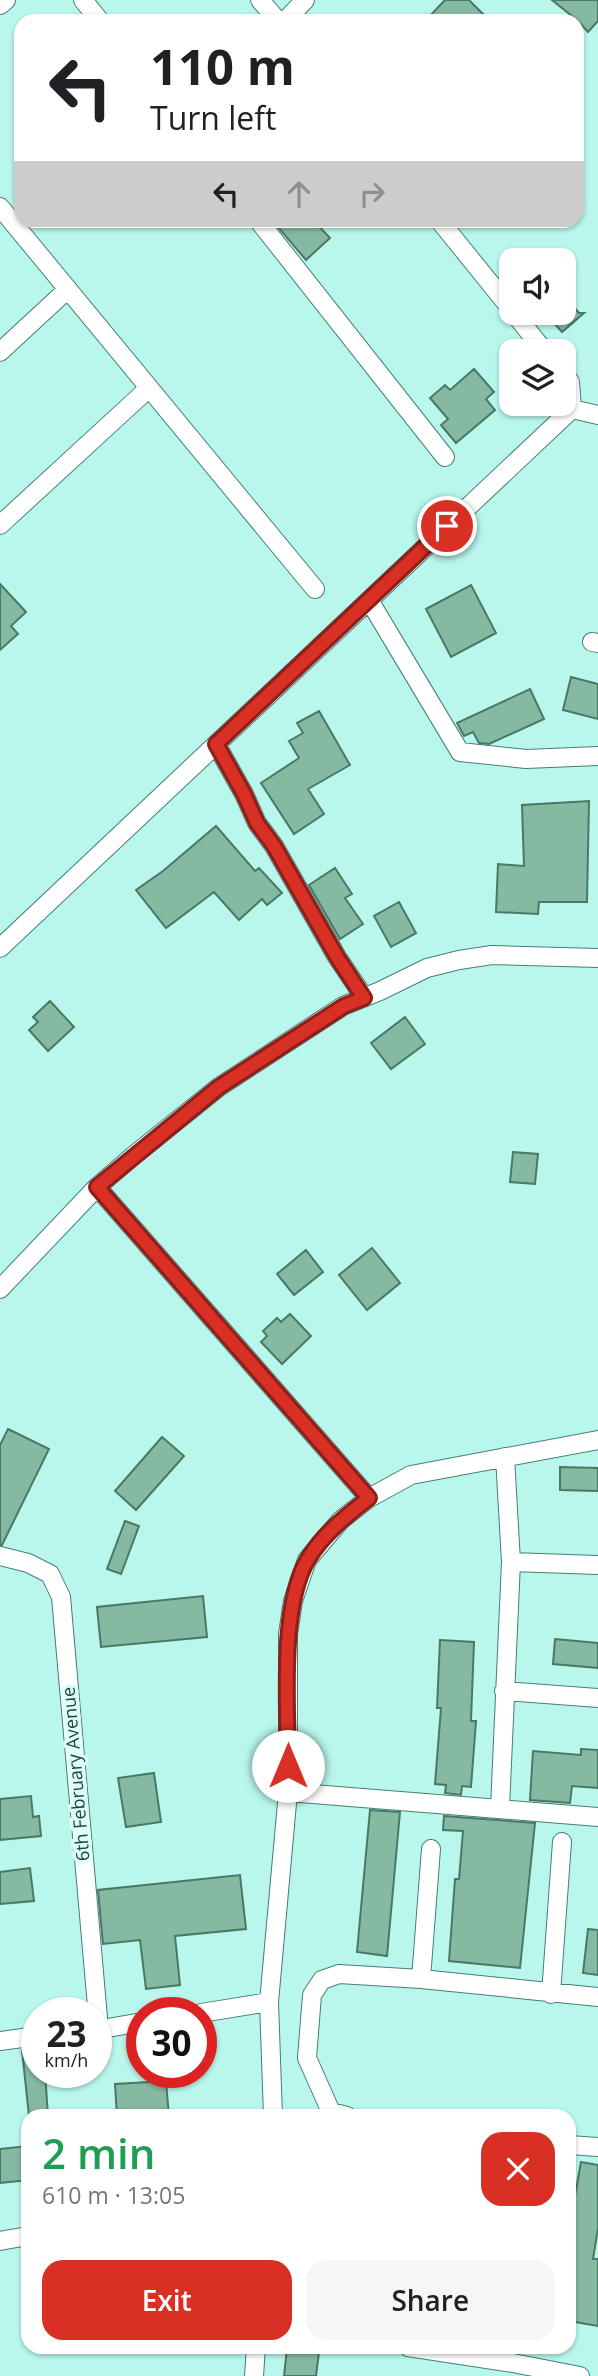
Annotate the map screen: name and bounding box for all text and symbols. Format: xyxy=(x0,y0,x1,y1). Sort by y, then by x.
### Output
text: 110 m xyxy=(150,33,295,99)
icon: left xyxy=(35,42,126,133)
text: Turn left xyxy=(150,96,276,139)
icon: left xyxy=(207,175,245,213)
icon: ahead xyxy=(280,175,318,213)
icon: right xyxy=(353,175,391,213)
map controls xyxy=(499,248,576,416)
button: sound xyxy=(499,248,576,325)
button: layers xyxy=(499,339,576,416)
pin xyxy=(417,496,477,556)
icon: arrive xyxy=(428,507,466,545)
street label: 6th February Avenue xyxy=(55,1686,95,1862)
position arrow xyxy=(251,1729,325,1803)
speed limit sign: 30 xyxy=(126,1997,217,2088)
text: 23 xyxy=(46,2010,87,2057)
text: km/h xyxy=(45,2048,88,2072)
text: 2 min xyxy=(42,2124,155,2181)
button: close xyxy=(481,2132,555,2206)
text: 610 m · 13:05 xyxy=(42,2179,185,2211)
button: Exit xyxy=(42,2260,292,2340)
button: Share xyxy=(306,2260,555,2340)

